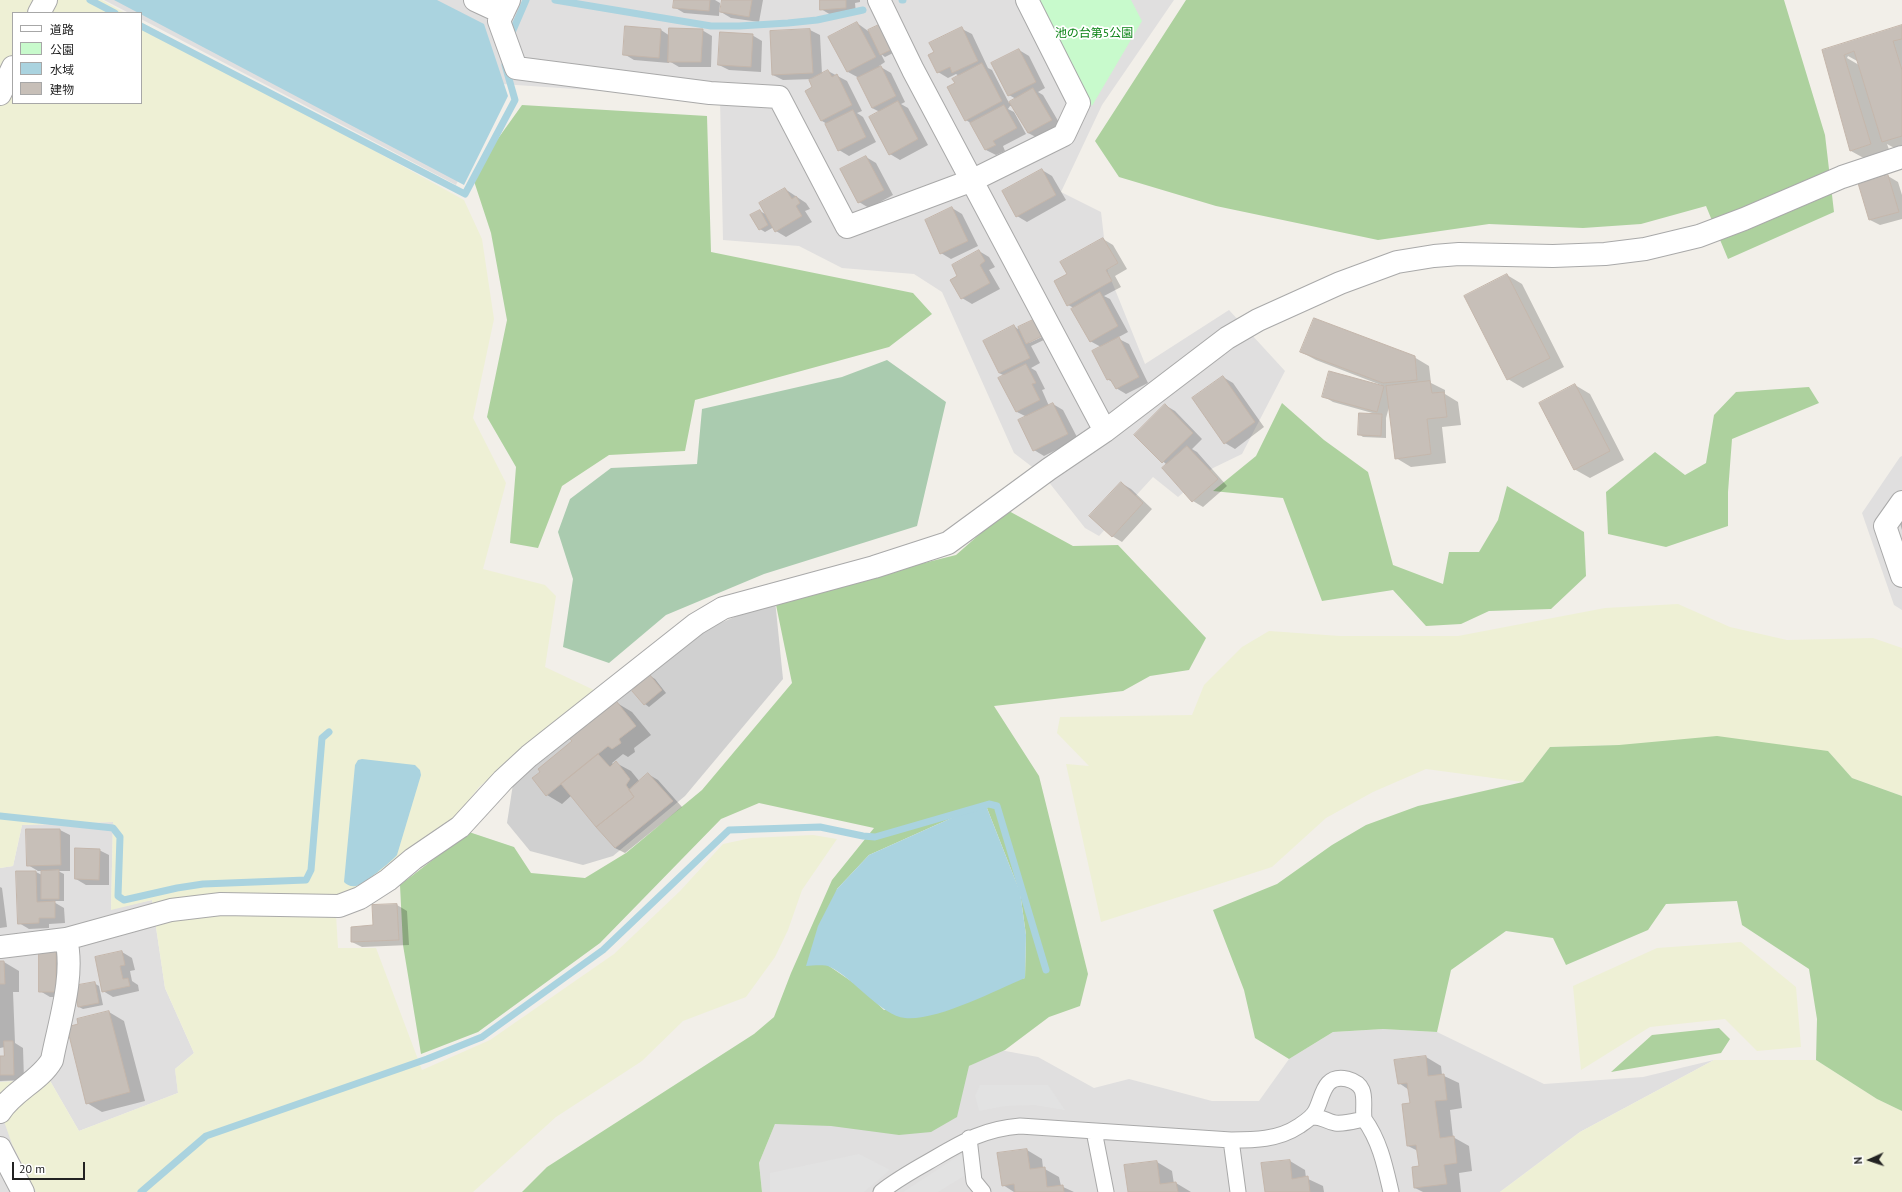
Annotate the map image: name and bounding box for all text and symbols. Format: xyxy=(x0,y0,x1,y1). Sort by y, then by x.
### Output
legend xyxy=(12,12,142,104)
text: 道路 xyxy=(50,22,74,37)
park label: 池の台第5公園 xyxy=(1055,27,1133,41)
text: 公園 xyxy=(50,42,74,57)
text: 水域 xyxy=(50,62,74,77)
text: 建物 xyxy=(50,82,74,97)
north arrow xyxy=(1850,1140,1890,1180)
scale bar xyxy=(14,1154,87,1180)
text: N xyxy=(1851,1157,1865,1165)
text: 20 m xyxy=(19,1161,45,1176)

